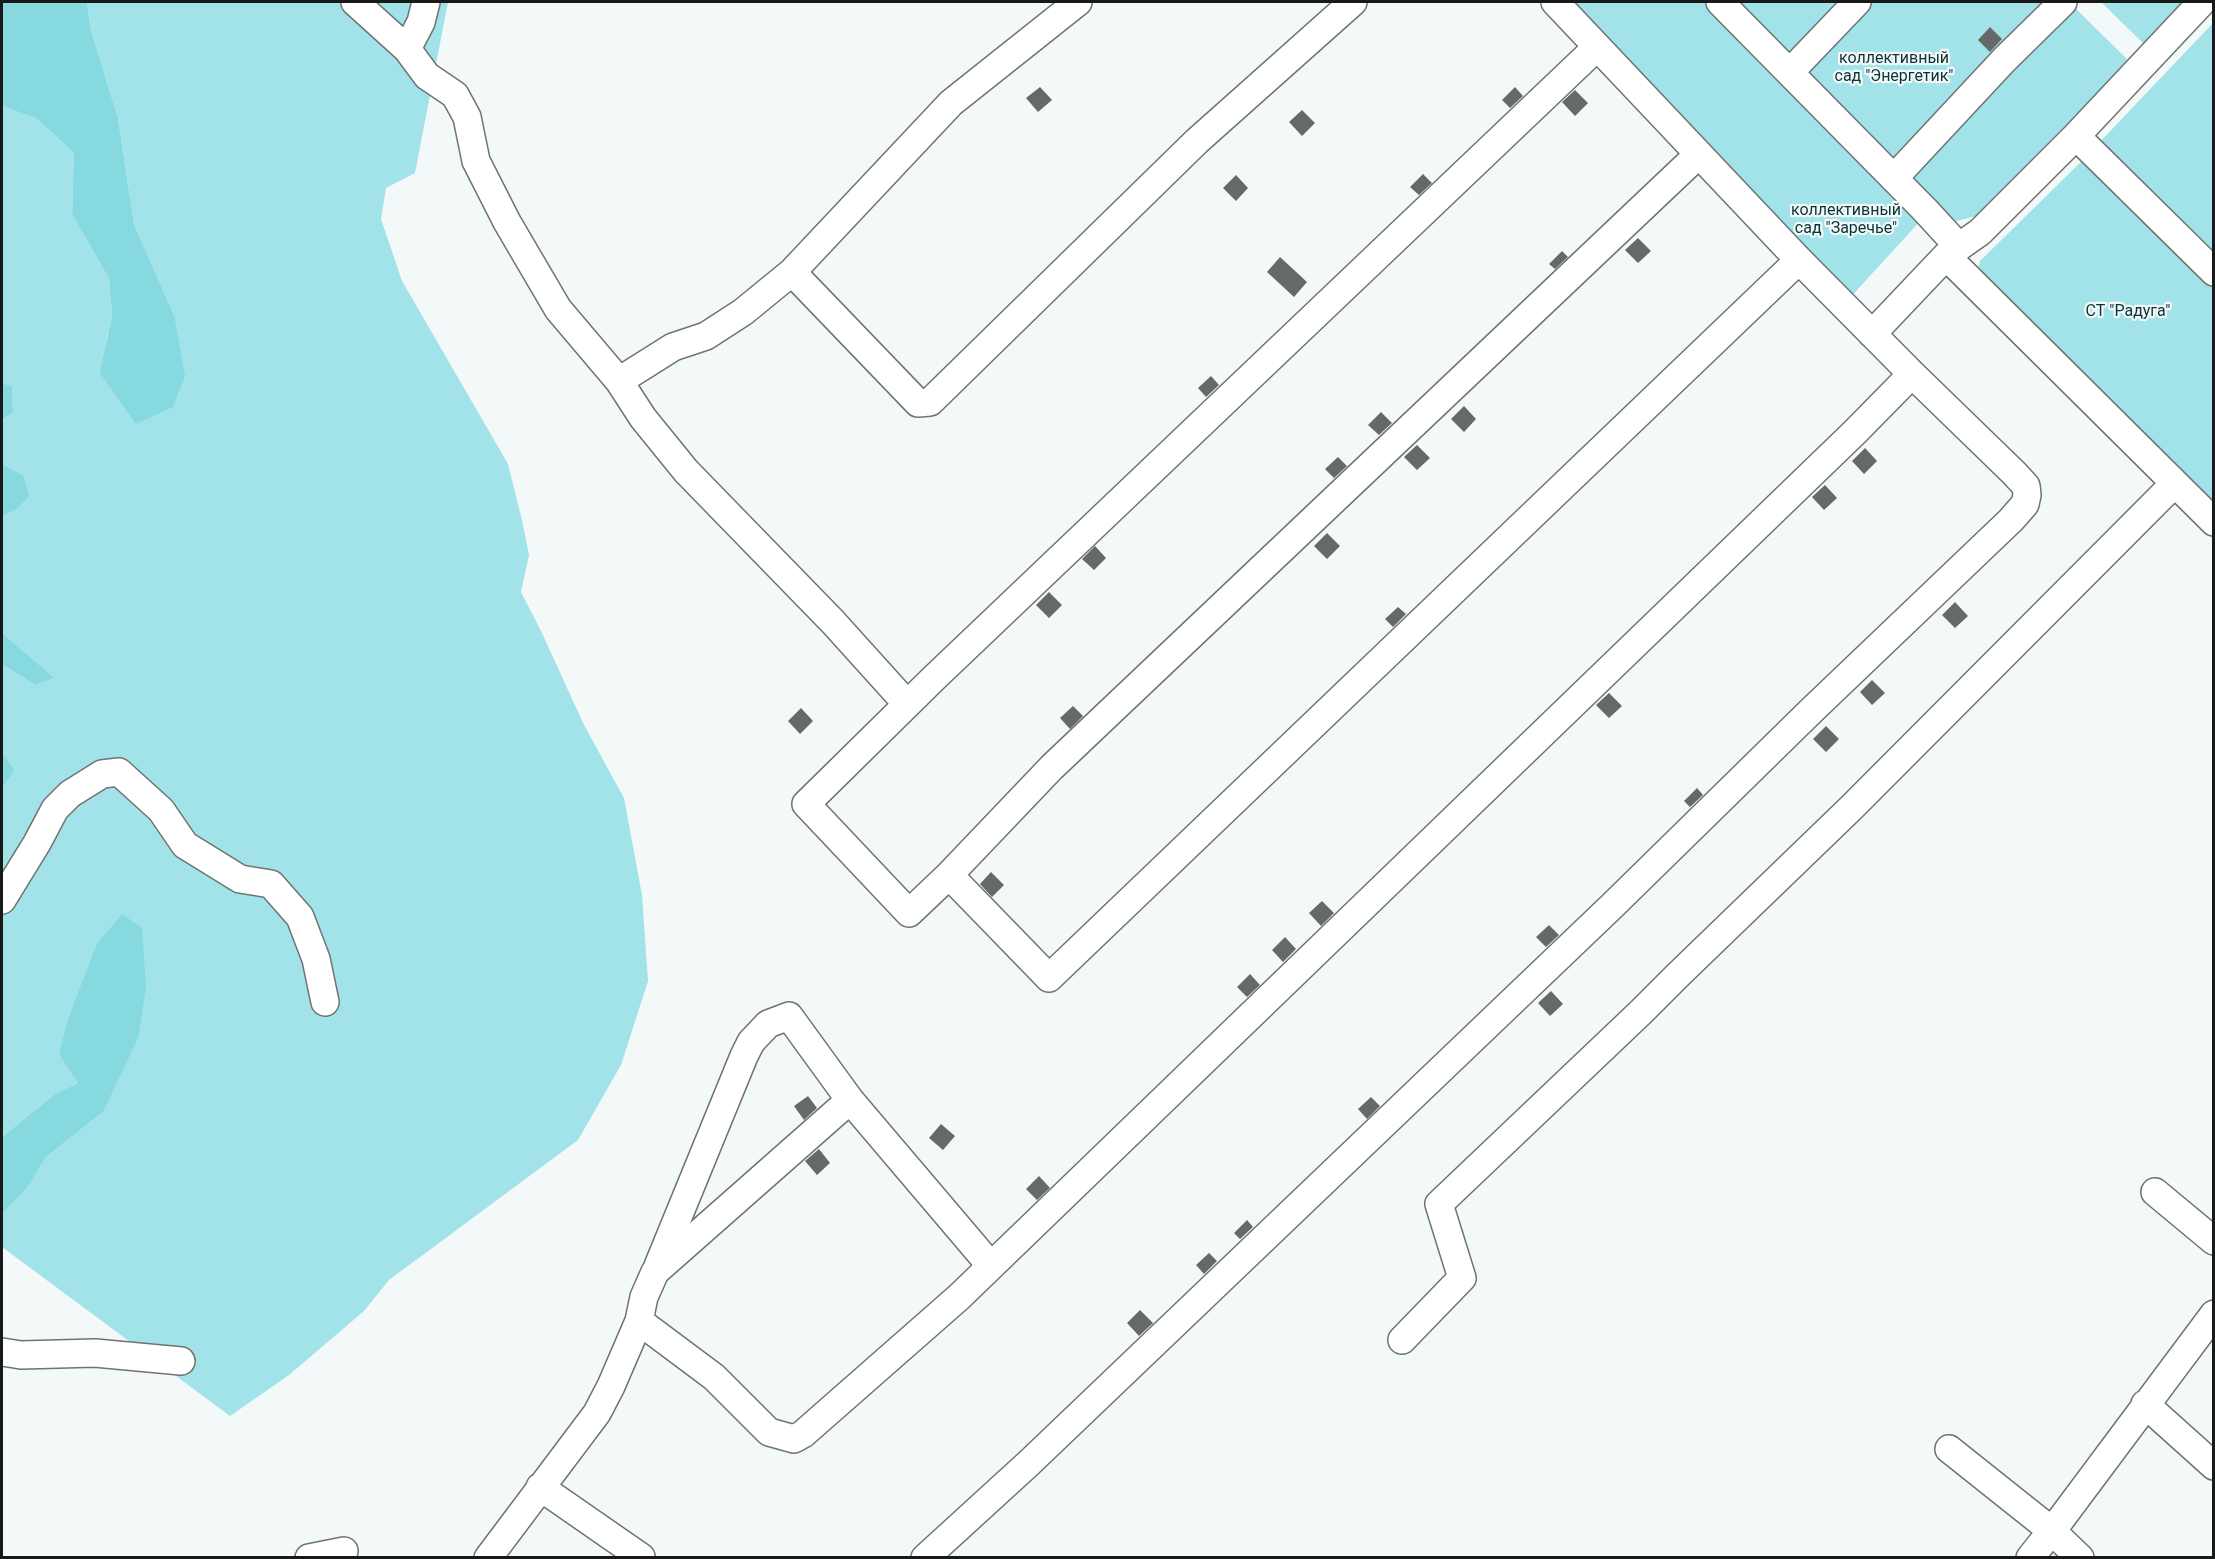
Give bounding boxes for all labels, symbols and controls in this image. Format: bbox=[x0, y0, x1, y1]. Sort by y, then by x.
park label: коллективный сад "Энергетик" bbox=[1835, 49, 1953, 87]
park label: коллективный сад "Заречье" bbox=[1791, 201, 1901, 239]
park label: СТ "Радуга" bbox=[2086, 302, 2170, 322]

